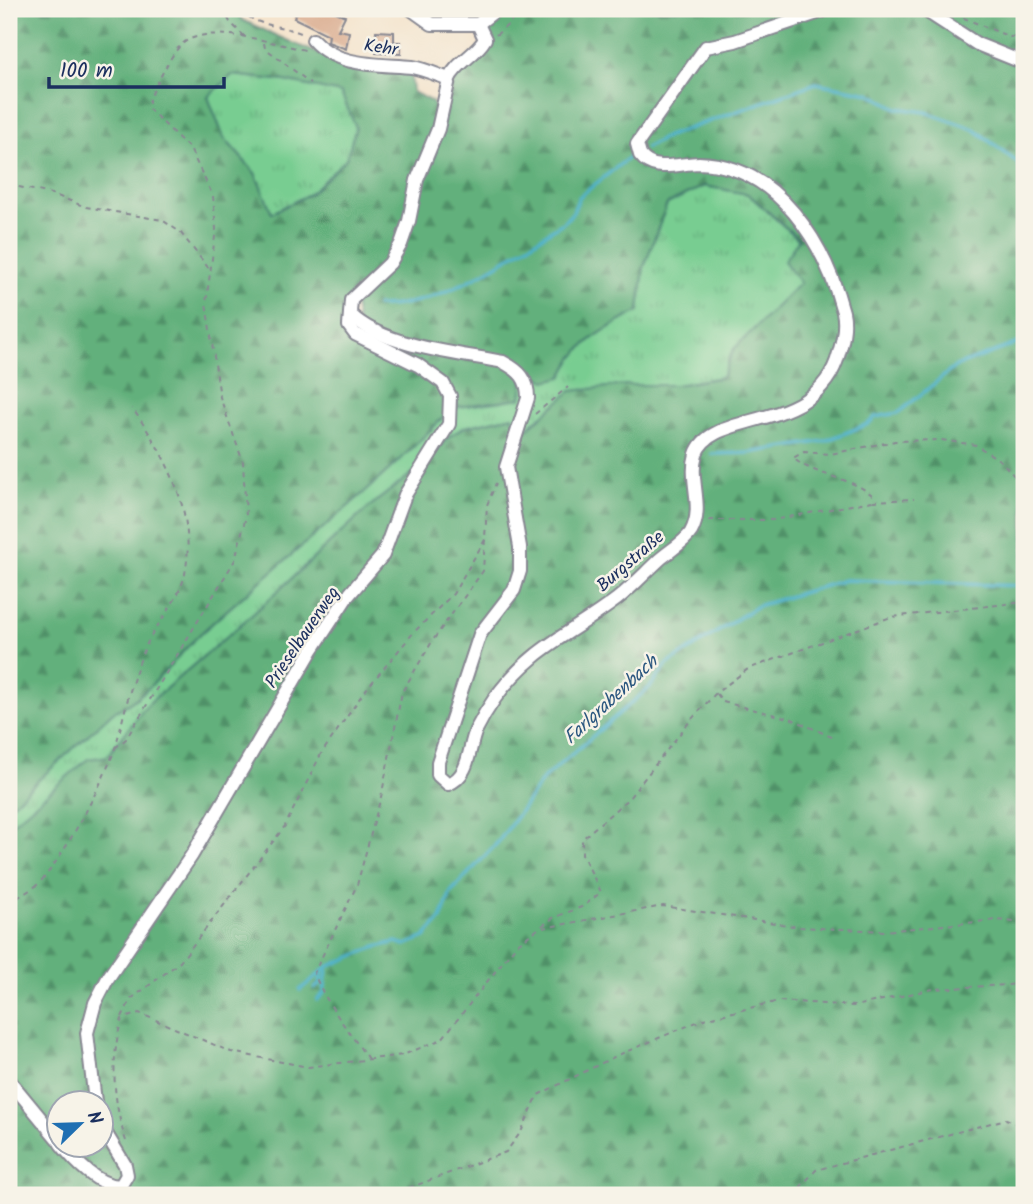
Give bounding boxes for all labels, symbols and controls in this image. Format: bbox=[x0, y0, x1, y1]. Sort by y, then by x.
street label: Kehr bbox=[362, 32, 401, 65]
scale bar bbox=[49, 46, 224, 90]
text: 100 m bbox=[60, 55, 113, 88]
street label: Burgstraße bbox=[590, 524, 672, 600]
street label: Prieselbauerweg bbox=[258, 581, 348, 695]
water label: Farlgrabenbach bbox=[557, 647, 667, 752]
north arrow bbox=[46, 1088, 116, 1158]
text: N bbox=[78, 1107, 110, 1130]

